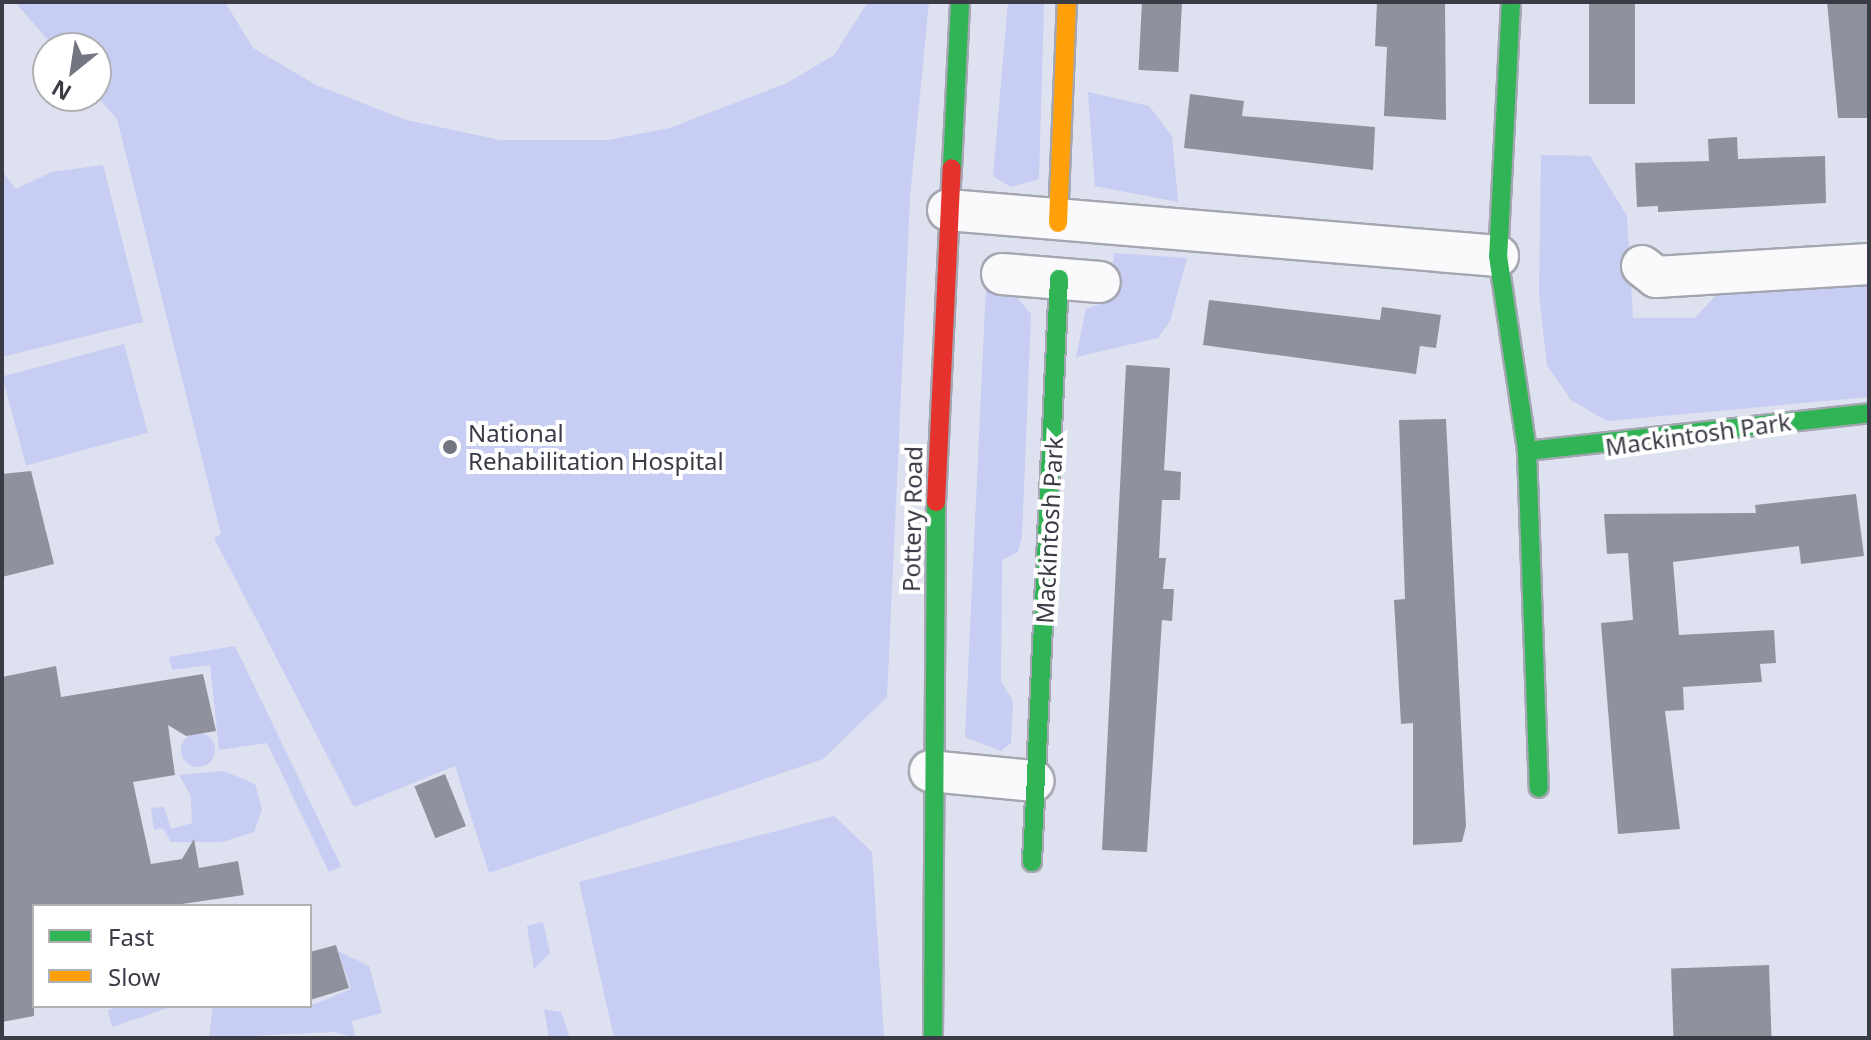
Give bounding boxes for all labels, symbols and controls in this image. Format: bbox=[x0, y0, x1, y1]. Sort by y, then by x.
north arrow bbox=[32, 32, 112, 112]
text: N bbox=[46, 74, 76, 109]
street label: Mackintosh Park bbox=[1603, 407, 1793, 461]
place label: National Rehabilitation Hospital bbox=[468, 419, 724, 475]
marker: National Rehabilitation Hospital bbox=[439, 436, 461, 458]
street label: Mackintosh Park bbox=[1030, 436, 1068, 624]
street label: Pottery Road bbox=[896, 446, 928, 592]
legend bbox=[32, 904, 312, 1008]
text: Fast bbox=[108, 920, 154, 953]
text: Slow bbox=[108, 960, 160, 993]

